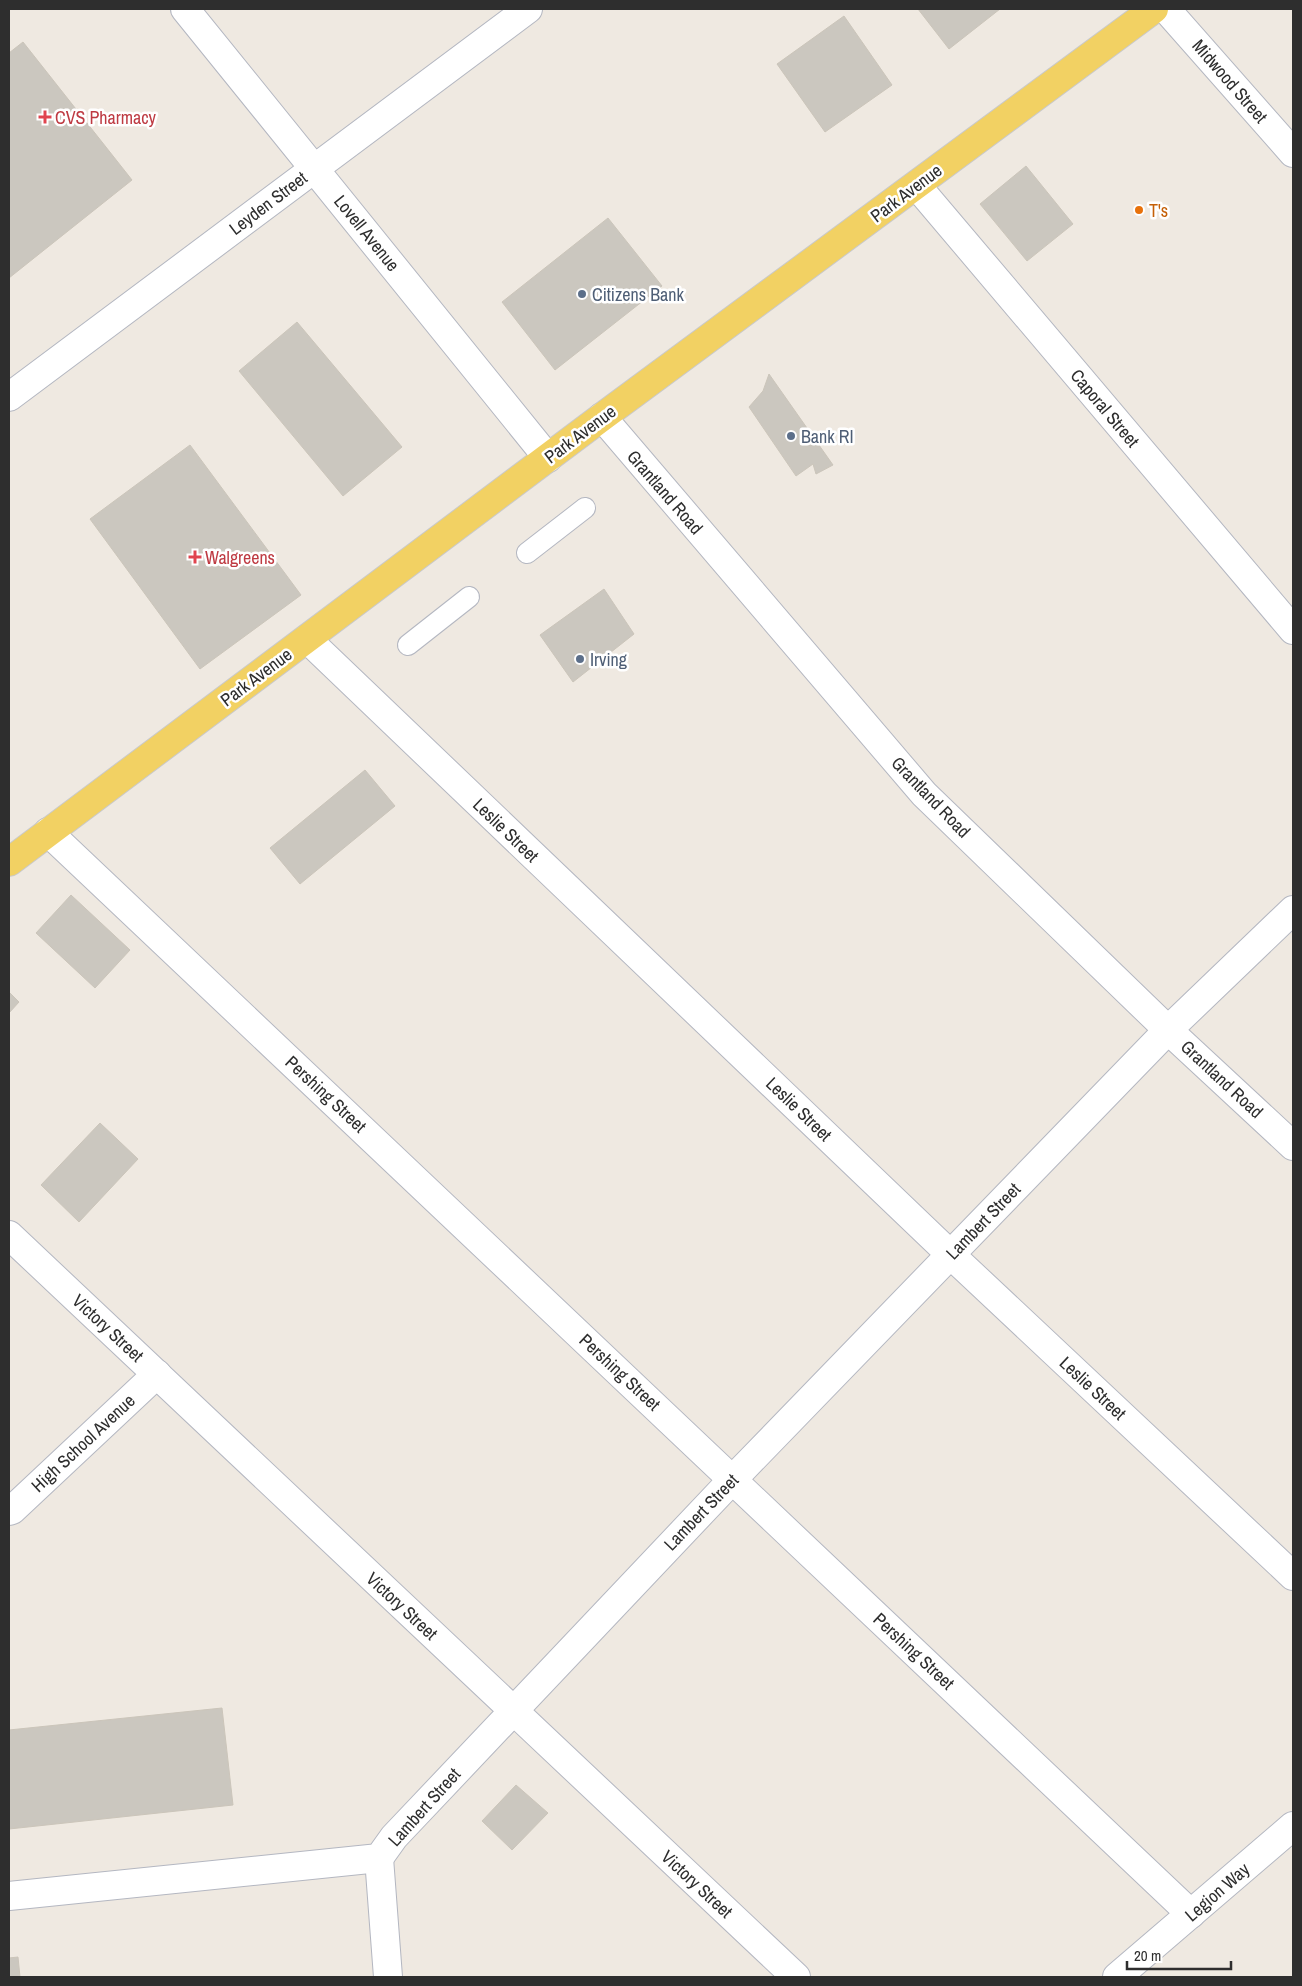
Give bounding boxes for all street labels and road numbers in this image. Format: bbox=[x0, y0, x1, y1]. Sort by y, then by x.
street label: Midwood Street bbox=[1187, 34, 1273, 128]
street label: Park Avenue bbox=[865, 158, 947, 228]
street label: Leyden Street bbox=[224, 165, 312, 241]
street label: Lovell Avenue bbox=[328, 190, 406, 276]
street label: Caporal Street bbox=[1065, 364, 1145, 452]
street label: Park Avenue bbox=[539, 399, 621, 469]
street label: Grantland Road bbox=[621, 444, 709, 540]
street label: Park Avenue bbox=[215, 642, 297, 712]
street label: Grantland Road bbox=[886, 751, 976, 843]
street label: Leslie Street bbox=[468, 792, 544, 868]
street label: Grantland Road bbox=[1175, 1034, 1269, 1124]
street label: Pershing Street bbox=[280, 1050, 372, 1138]
street label: Leslie Street bbox=[761, 1071, 837, 1147]
street label: Lambert Street bbox=[940, 1177, 1026, 1265]
street label: Victory Street bbox=[67, 1288, 149, 1368]
street label: Pershing Street bbox=[574, 1328, 666, 1416]
street label: Leslie Street bbox=[1054, 1351, 1132, 1425]
street label: High School Avenue bbox=[26, 1388, 140, 1498]
street label: Lambert Street bbox=[658, 1468, 744, 1556]
street label: Victory Street bbox=[361, 1566, 443, 1646]
street label: Pershing Street bbox=[868, 1607, 960, 1695]
street label: Lambert Street bbox=[382, 1762, 466, 1852]
street label: Victory Street bbox=[656, 1844, 738, 1924]
street label: Legion Way bbox=[1179, 1857, 1255, 1927]

